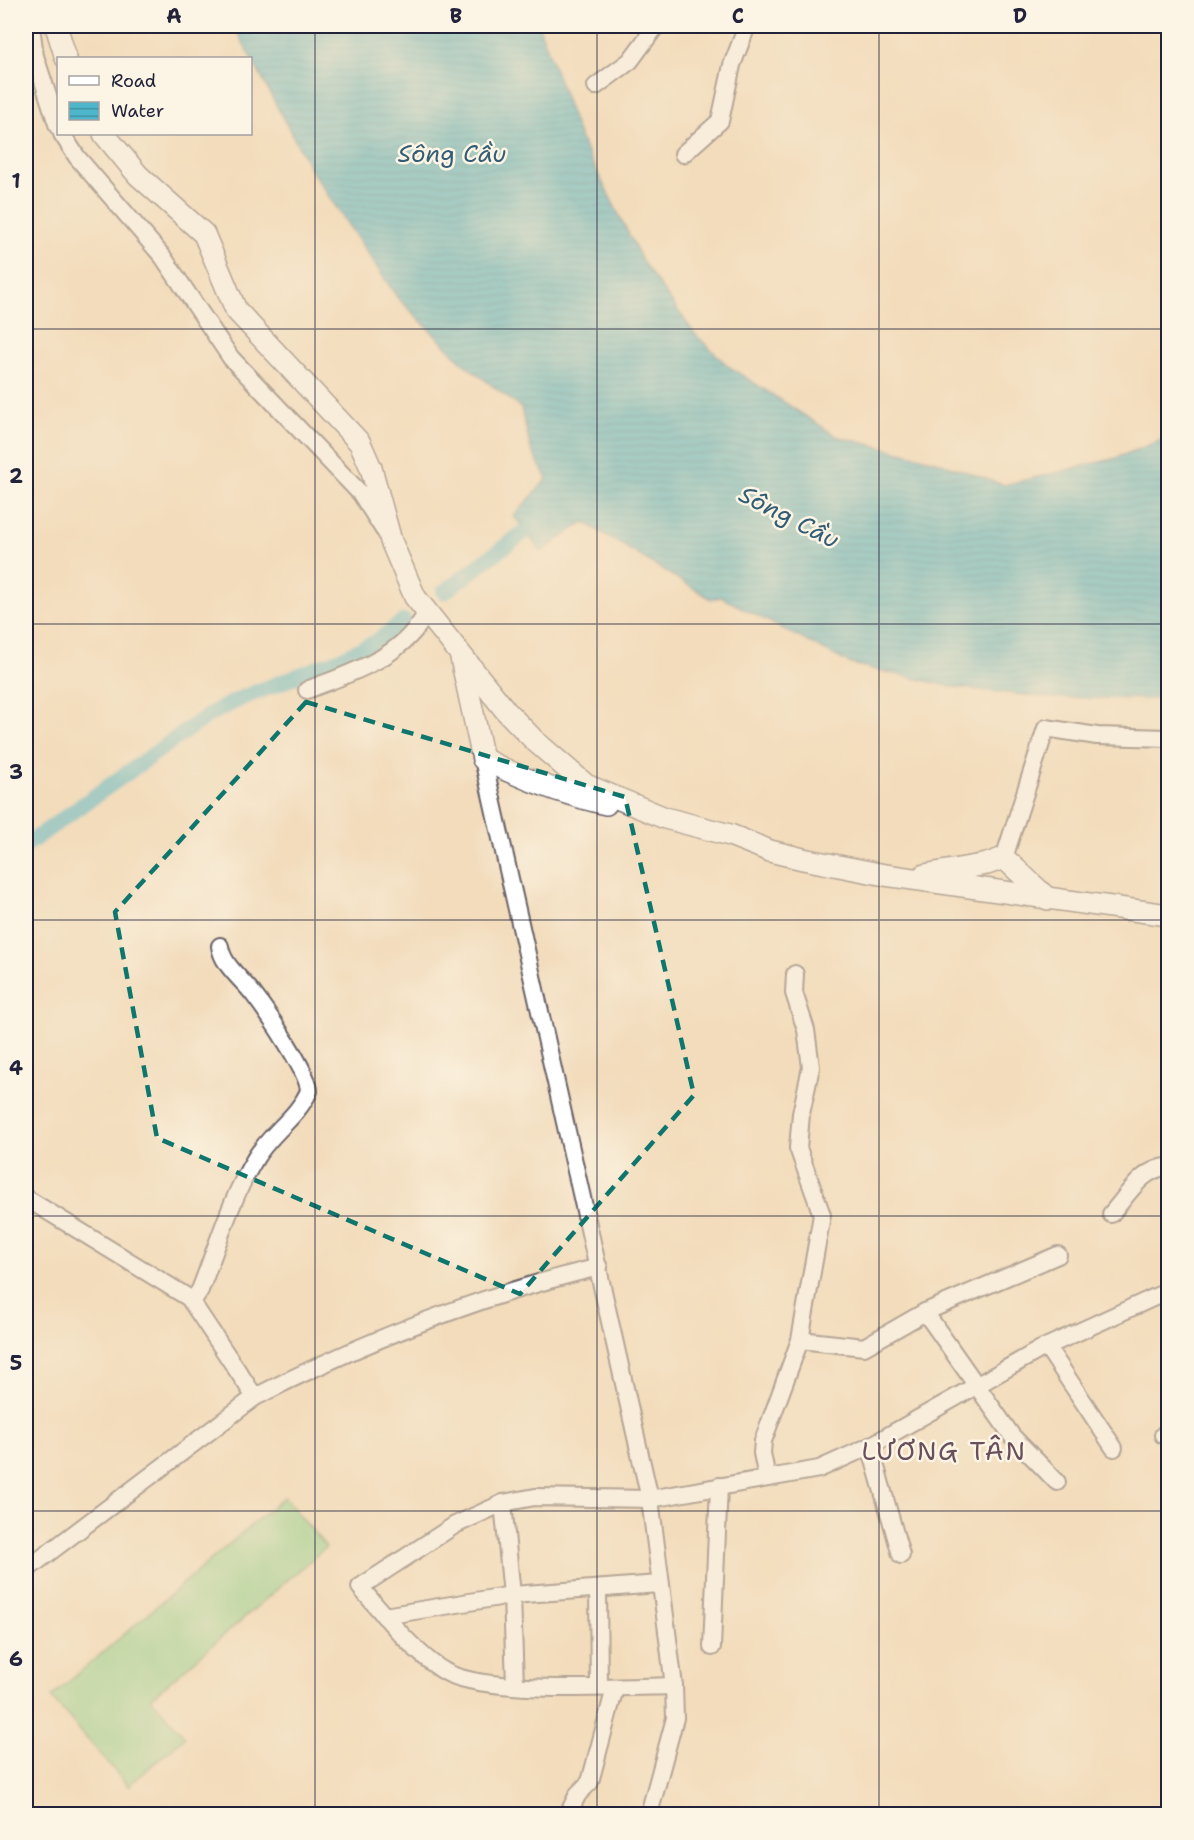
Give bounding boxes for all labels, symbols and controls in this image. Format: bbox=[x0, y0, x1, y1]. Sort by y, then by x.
text: A bbox=[166, 3, 182, 29]
text: B bbox=[450, 3, 462, 29]
text: C bbox=[732, 3, 744, 29]
text: D bbox=[1013, 3, 1027, 29]
legend bbox=[57, 57, 252, 135]
text: Road bbox=[111, 69, 156, 93]
text: Water bbox=[111, 99, 164, 123]
water label: Sông Cầu bbox=[398, 138, 506, 170]
text: 1 bbox=[11, 168, 21, 194]
text: 2 bbox=[9, 463, 23, 489]
water label: Sông Cầu bbox=[733, 478, 845, 556]
text: 3 bbox=[9, 759, 23, 785]
text: 4 bbox=[9, 1055, 23, 1081]
text: 5 bbox=[10, 1350, 22, 1376]
district label: LƯƠNG TÂN bbox=[861, 1433, 1027, 1468]
text: 6 bbox=[9, 1646, 23, 1672]

